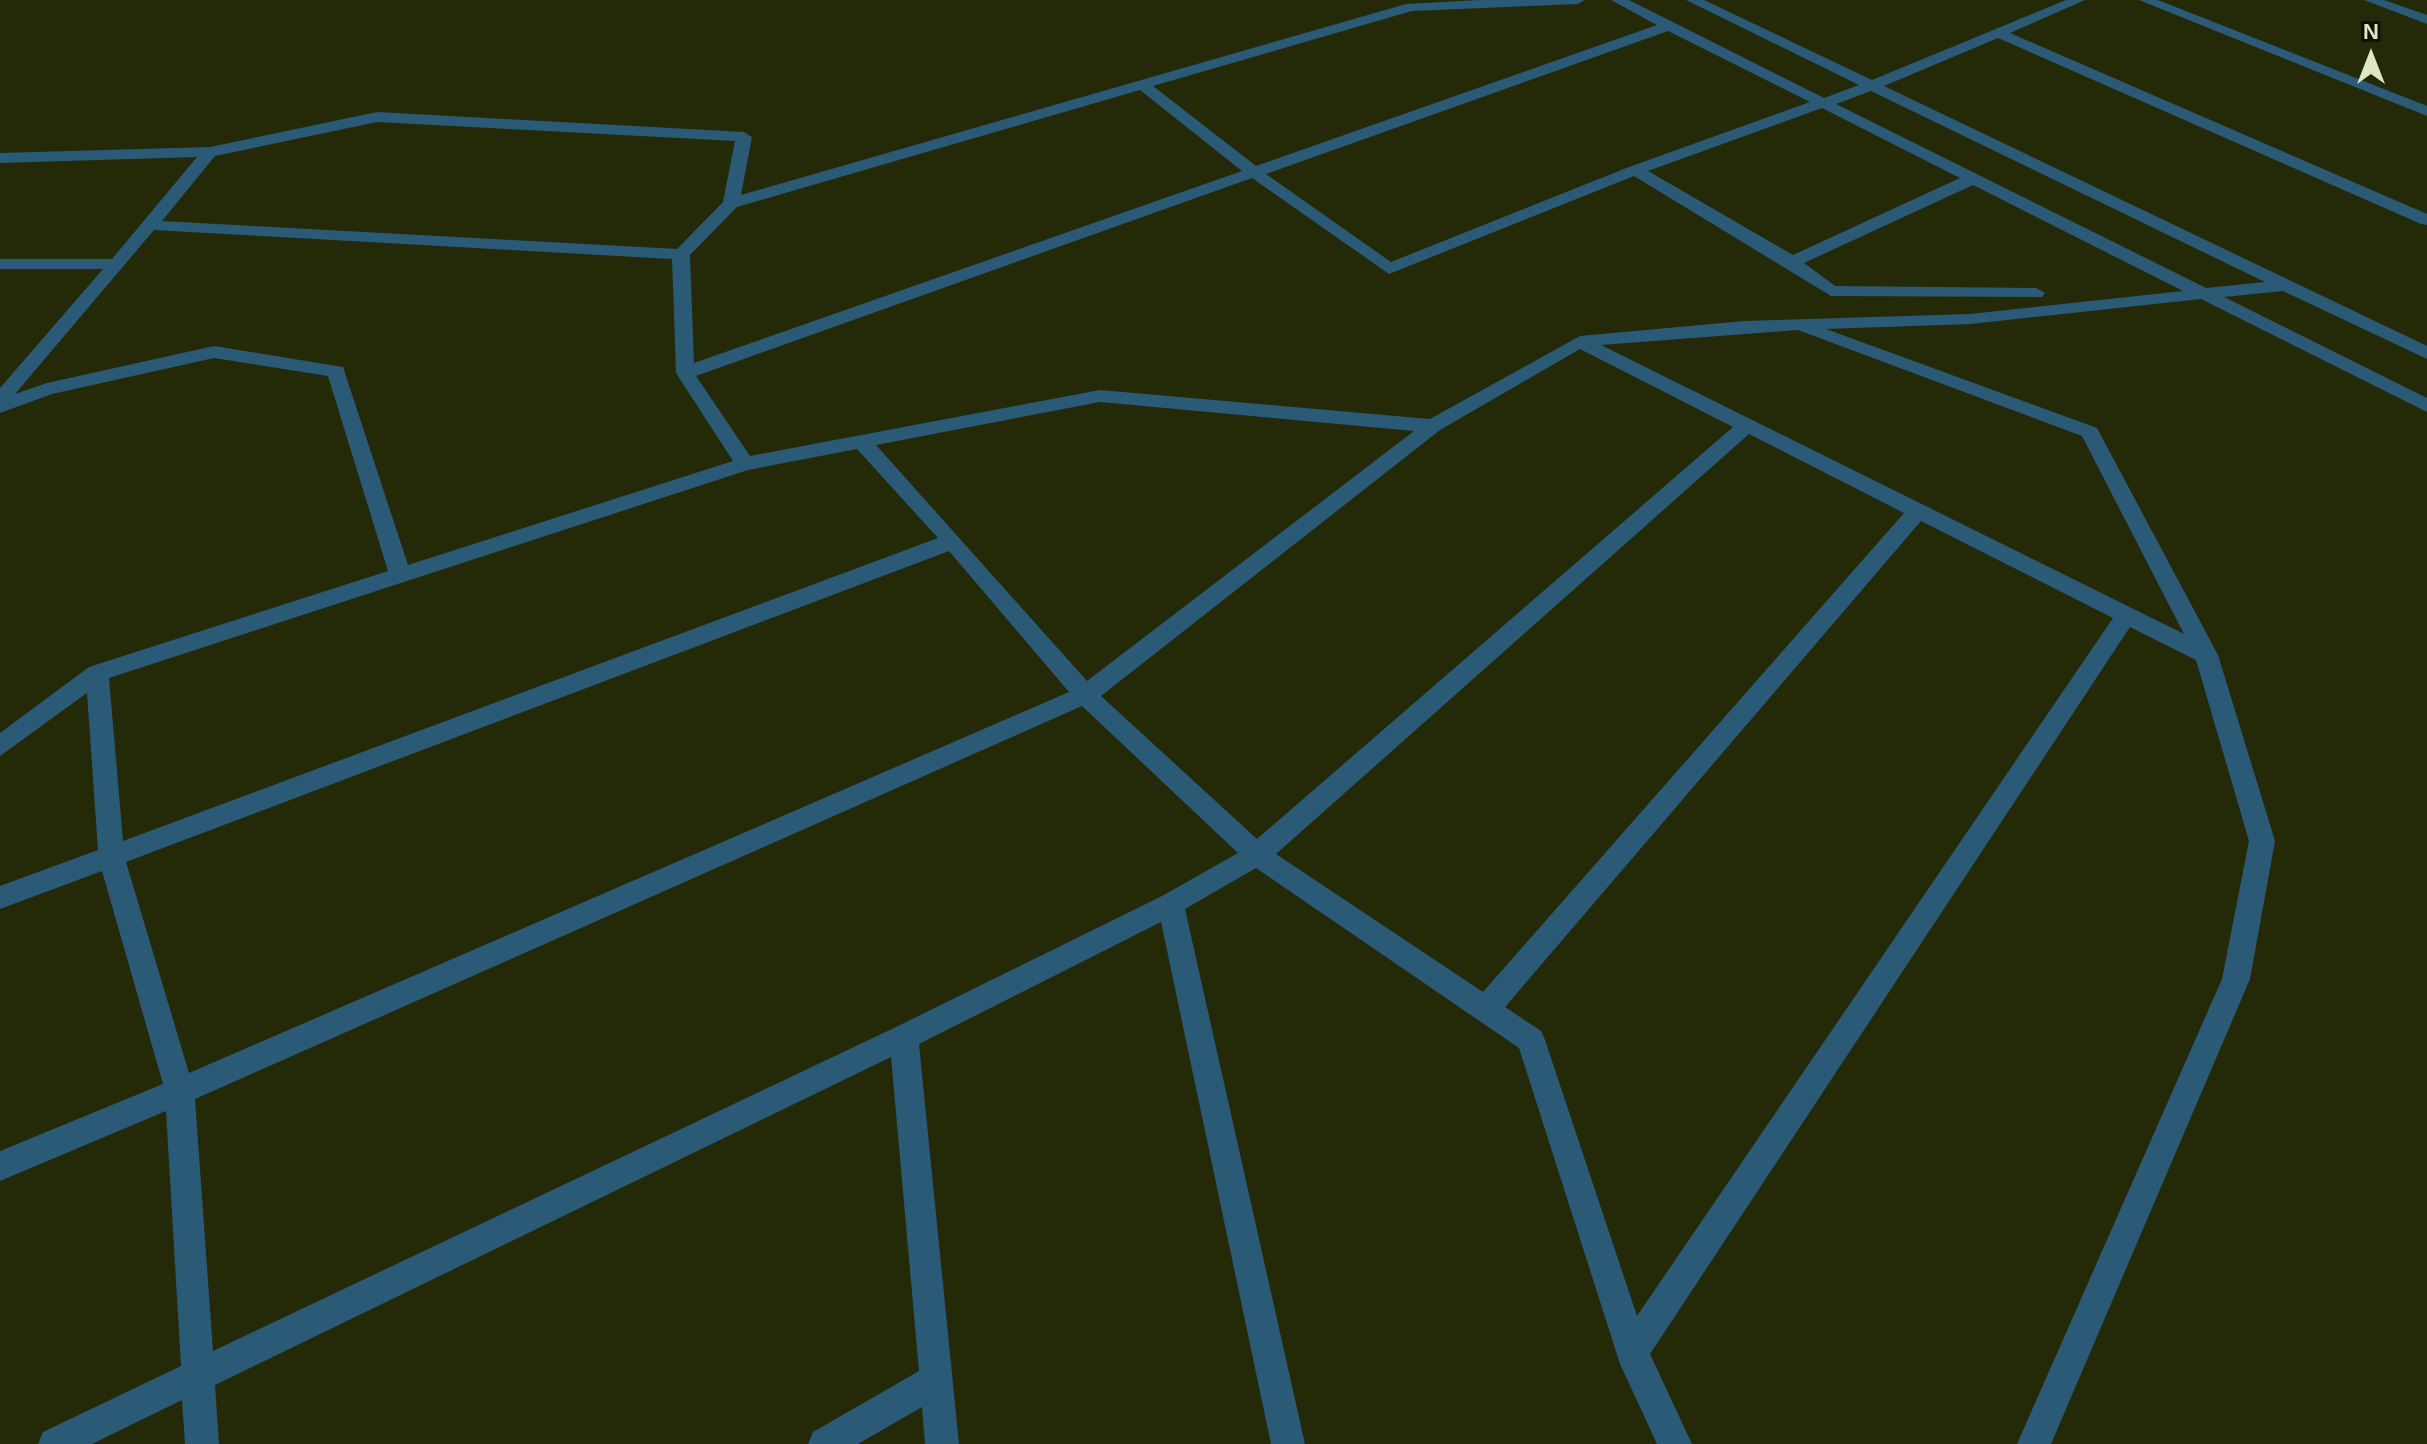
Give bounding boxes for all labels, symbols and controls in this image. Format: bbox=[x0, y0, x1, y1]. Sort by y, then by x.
north arrow bbox=[2331, 16, 2411, 96]
text: N bbox=[2363, 19, 2379, 44]

